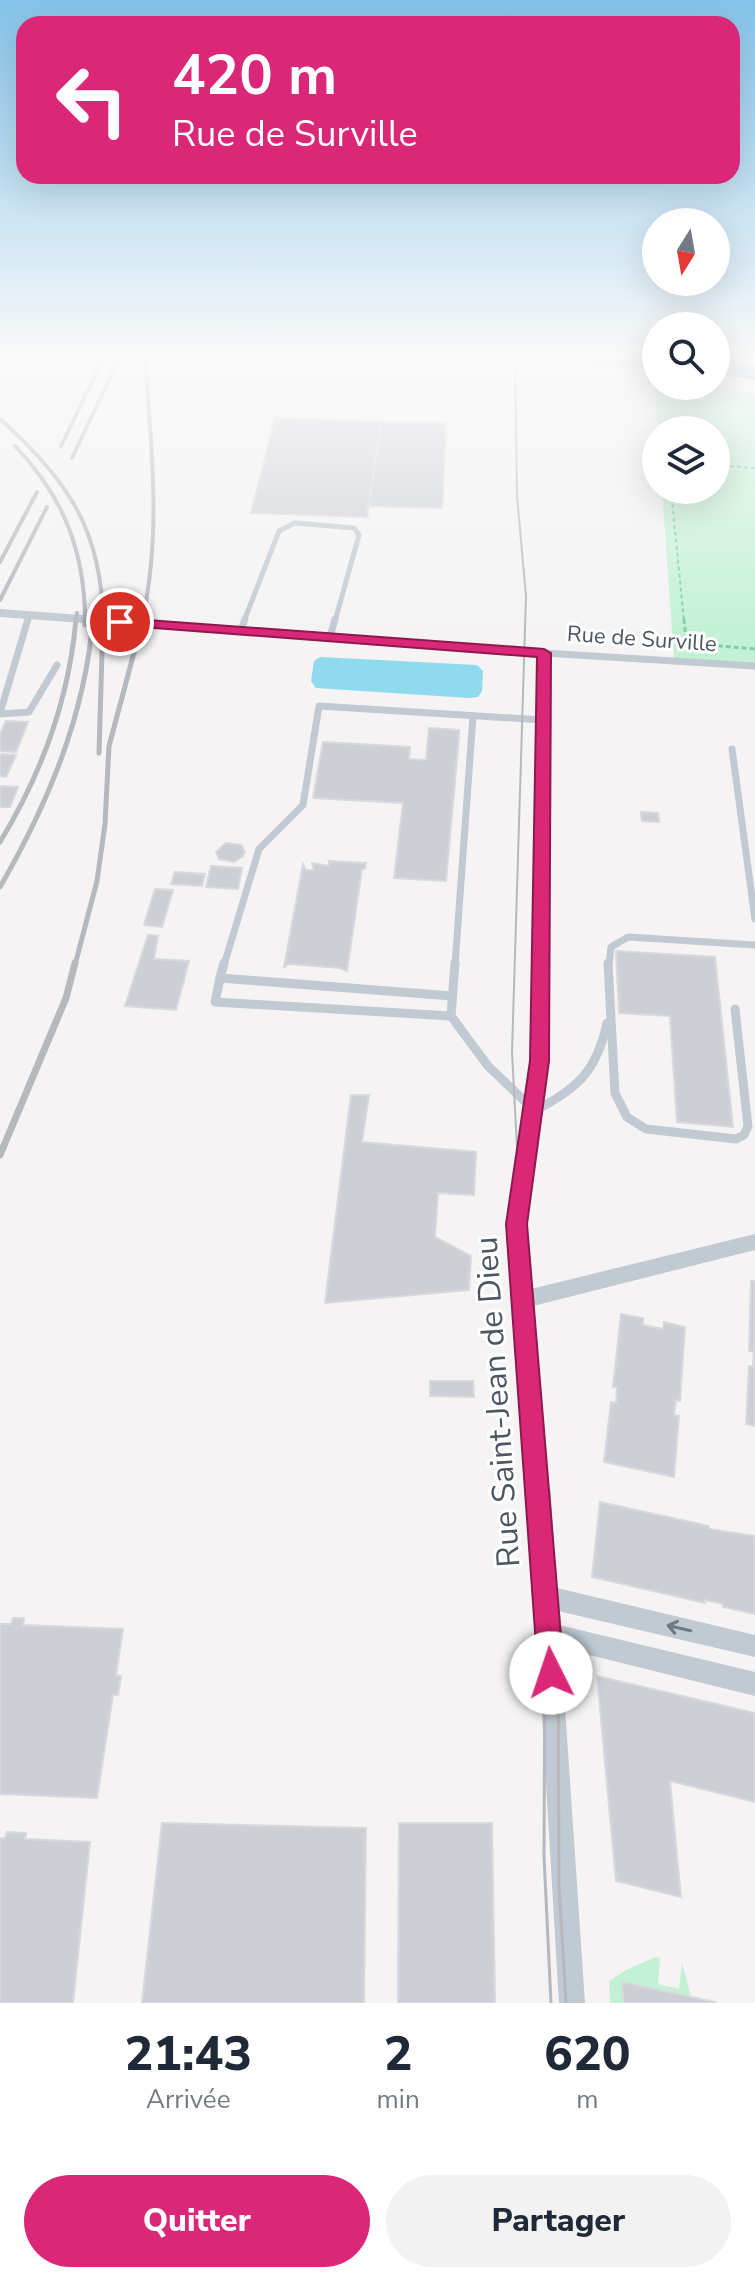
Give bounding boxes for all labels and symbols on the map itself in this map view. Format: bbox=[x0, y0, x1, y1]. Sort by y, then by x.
north arrow bbox=[642, 208, 730, 296]
pin bbox=[86, 588, 154, 656]
street label: Rue de Surville bbox=[566, 619, 718, 659]
street label: Rue Saint-Jean de Dieu bbox=[464, 1235, 530, 1569]
one-way arrow bbox=[667, 1620, 692, 1635]
position arrow bbox=[509, 1631, 593, 1715]

